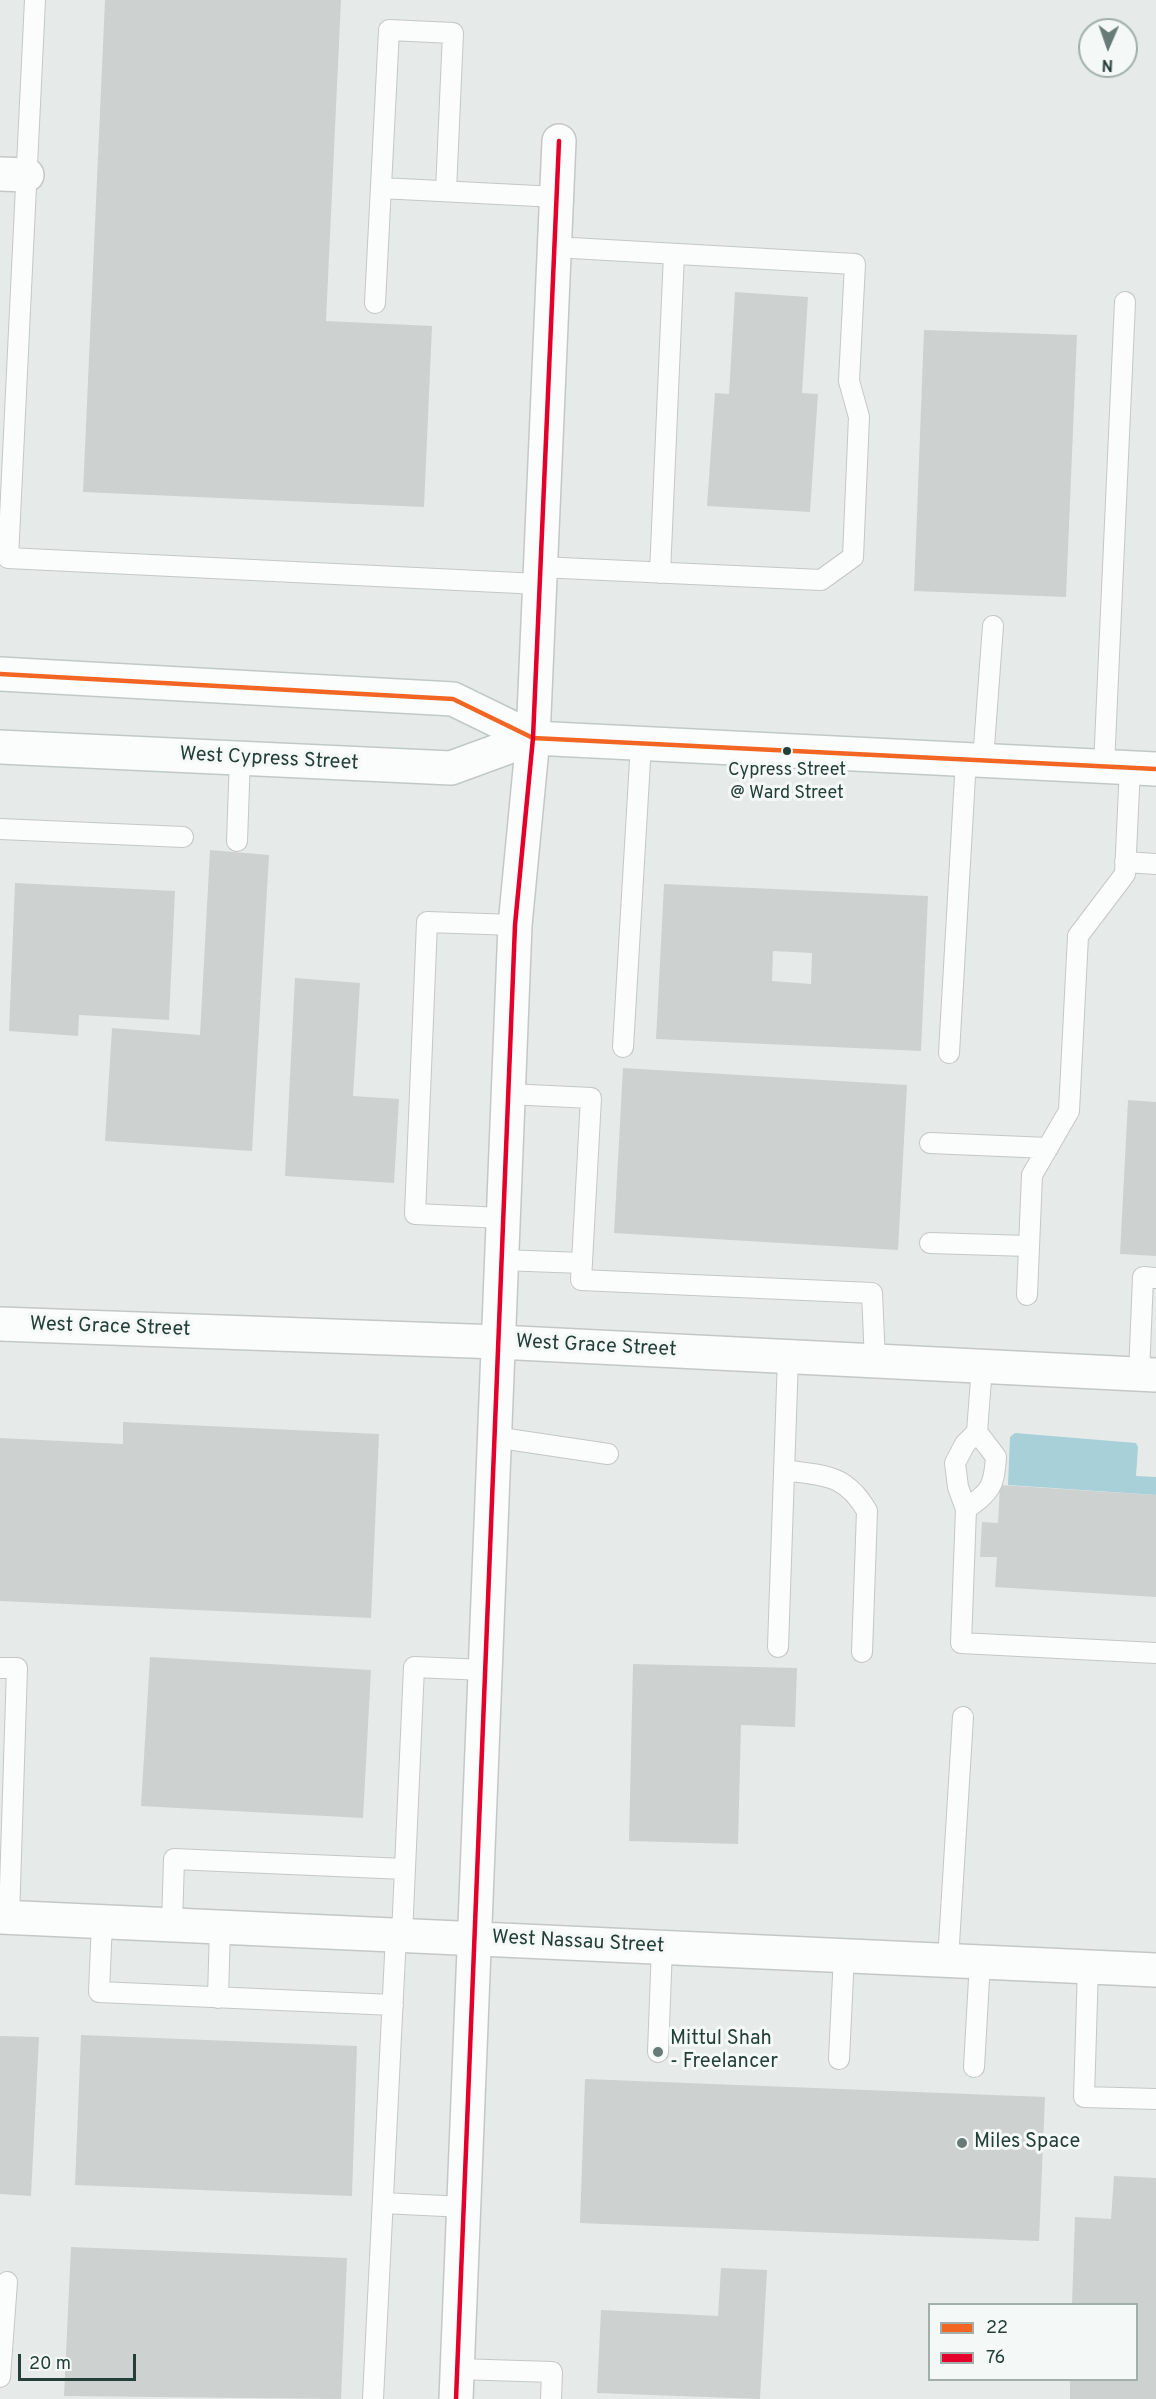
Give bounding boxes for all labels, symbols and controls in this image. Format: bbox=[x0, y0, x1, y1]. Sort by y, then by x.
north arrow bbox=[1078, 18, 1138, 78]
text: N bbox=[1101, 54, 1114, 74]
street label: West Cypress Street bbox=[179, 743, 359, 777]
marker: Cypress Street @ Ward Street bbox=[781, 745, 793, 757]
place label: Cypress Street @ Ward Street bbox=[728, 760, 846, 802]
street label: West Grace Street bbox=[29, 1313, 191, 1343]
street label: West Grace Street bbox=[515, 1331, 677, 1363]
street label: West Nassau Street bbox=[491, 1927, 665, 1959]
place label: Mittul Shah - Freelancer bbox=[670, 2028, 778, 2075]
marker: Mittul Shah - Freelancer bbox=[651, 2045, 665, 2059]
place label: Miles Space bbox=[974, 2131, 1080, 2155]
marker: Miles Space bbox=[955, 2136, 969, 2150]
legend bbox=[928, 2303, 1138, 2381]
text: 22 bbox=[986, 2317, 1008, 2340]
scale bar bbox=[21, 2342, 140, 2380]
text: 76 bbox=[986, 2347, 1005, 2370]
text: 20 m bbox=[29, 2353, 71, 2376]

